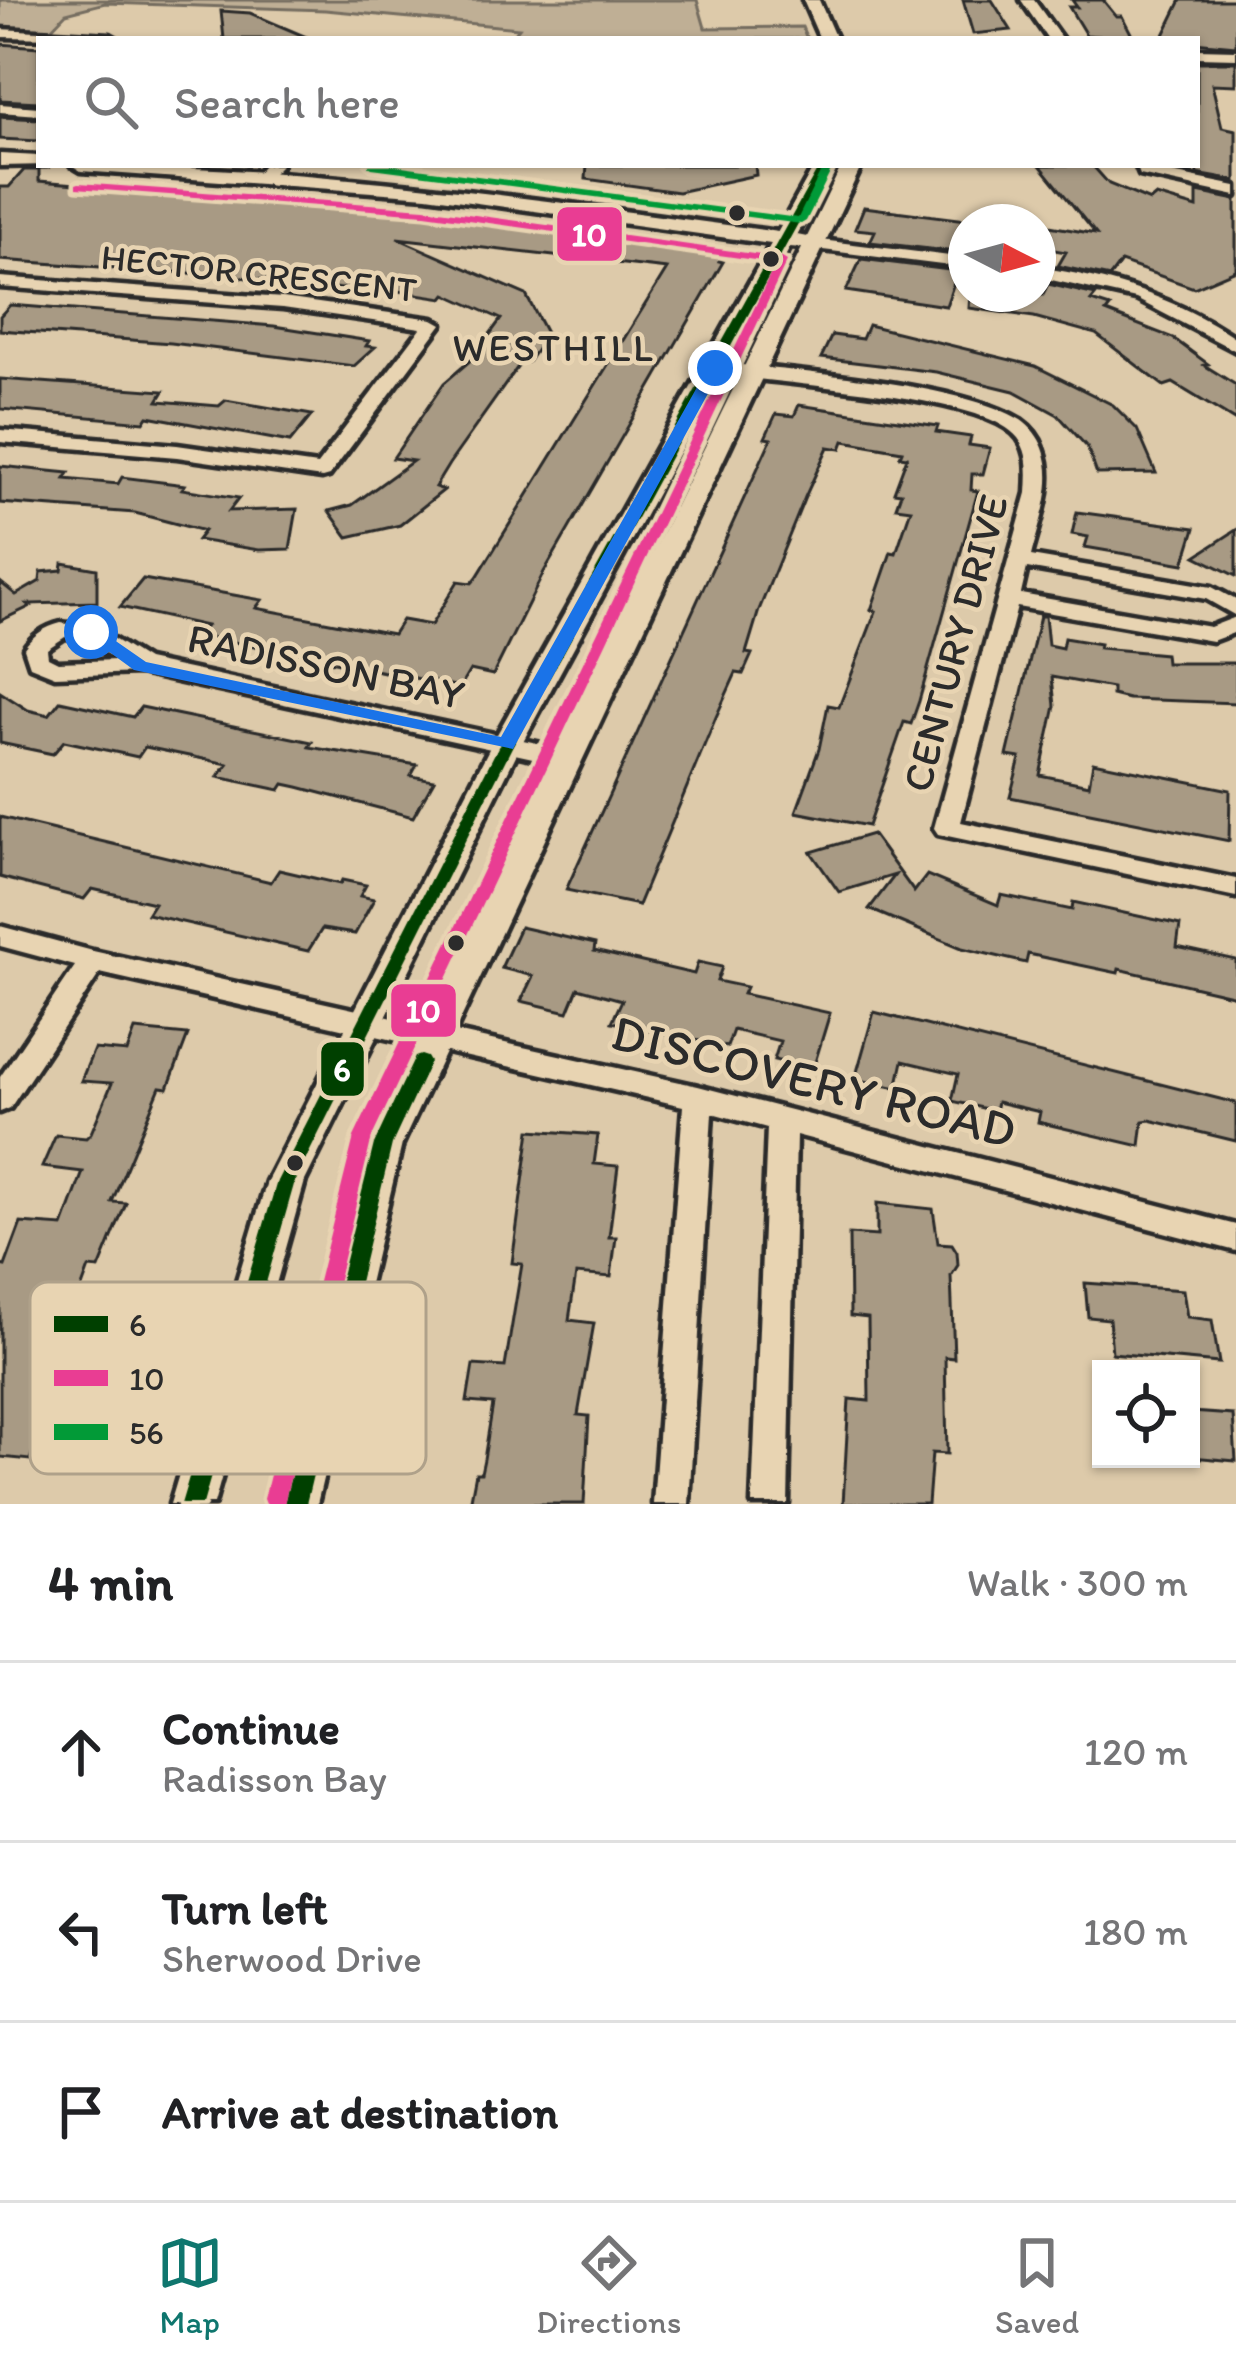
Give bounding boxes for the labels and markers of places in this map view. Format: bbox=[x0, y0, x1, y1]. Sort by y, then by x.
unlabelled marker bbox=[726, 202, 748, 224]
unlabelled marker bbox=[760, 248, 782, 270]
unlabelled marker bbox=[445, 932, 467, 954]
unlabelled marker bbox=[284, 1152, 306, 1174]

